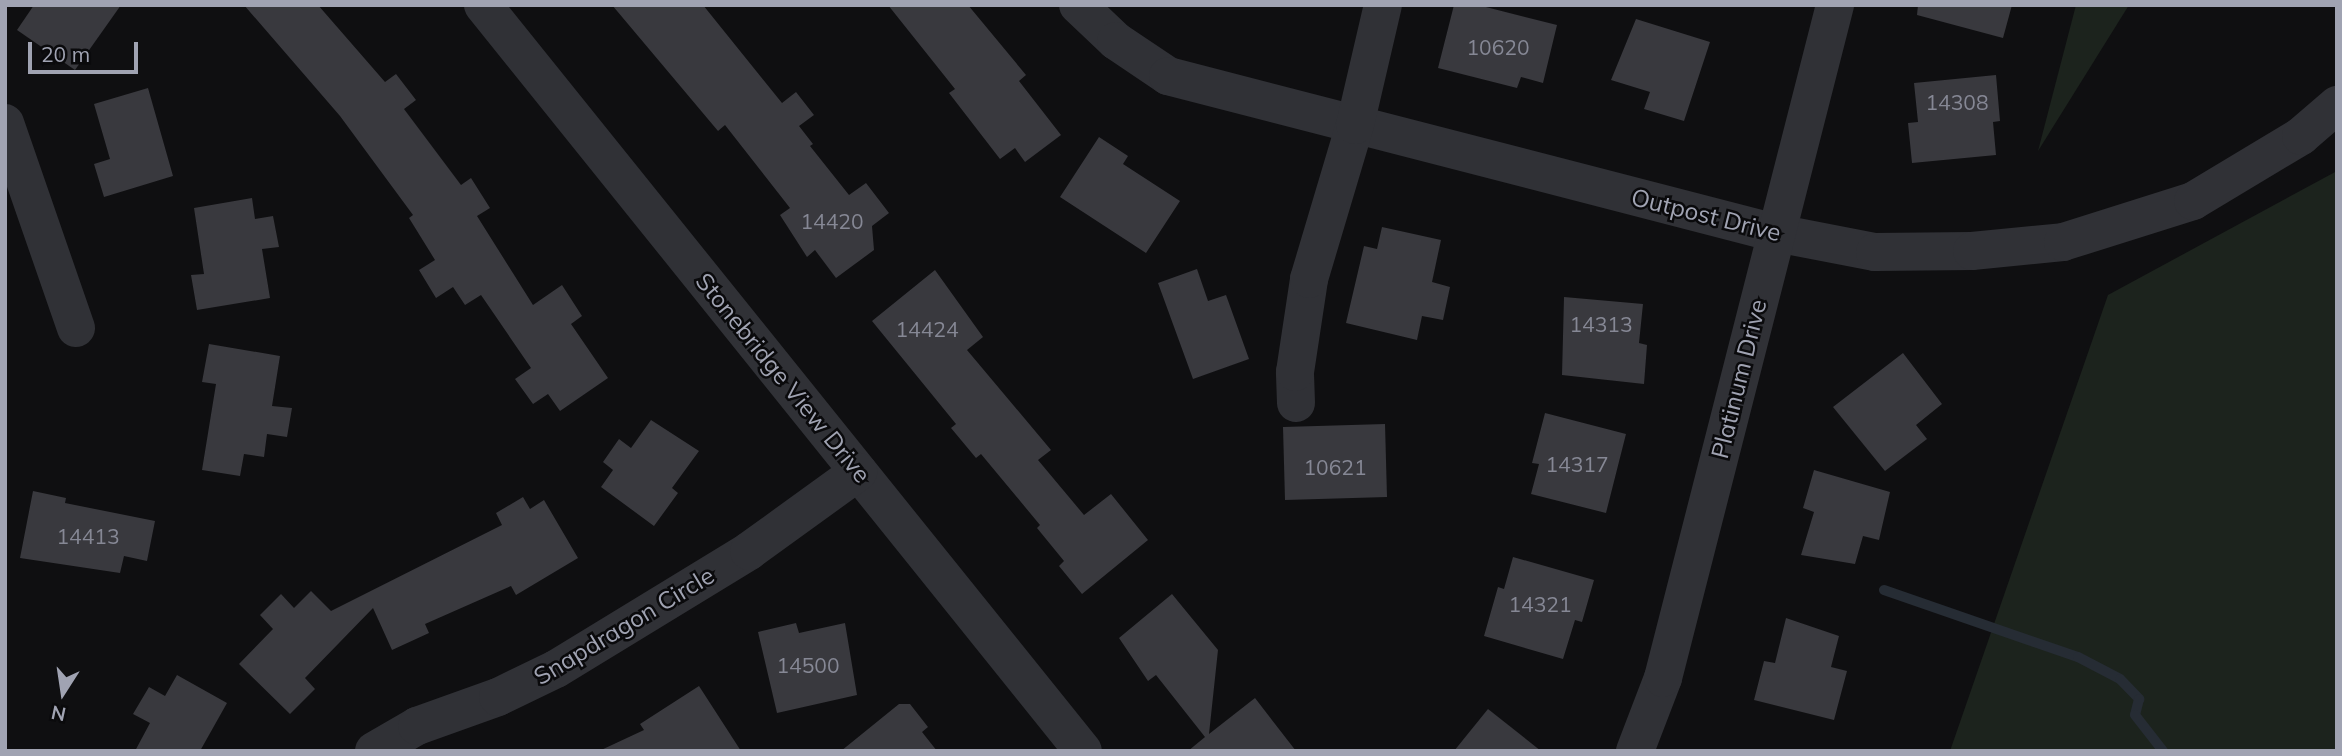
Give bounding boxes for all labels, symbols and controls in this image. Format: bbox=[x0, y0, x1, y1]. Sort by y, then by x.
scale bar bbox=[32, 28, 142, 72]
house number: 10620 bbox=[1467, 34, 1529, 60]
text: 20 m bbox=[41, 41, 90, 67]
house number: 14308 bbox=[1926, 89, 1988, 115]
street label: Outpost Drive bbox=[1628, 182, 1784, 248]
house number: 14420 bbox=[801, 208, 863, 234]
street label: Stonebridge View Drive bbox=[690, 267, 876, 489]
street label: Platinum Drive bbox=[1705, 296, 1773, 462]
house number: 14313 bbox=[1570, 311, 1632, 337]
house number: 14424 bbox=[896, 316, 958, 342]
house number: 14317 bbox=[1546, 451, 1608, 477]
house number: 10621 bbox=[1304, 454, 1366, 480]
house number: 14413 bbox=[57, 523, 119, 549]
street label: Snapdragon Circle bbox=[529, 561, 719, 691]
house number: 14321 bbox=[1509, 591, 1571, 617]
house number: 14500 bbox=[777, 652, 839, 678]
north arrow bbox=[28, 658, 98, 728]
text: N bbox=[49, 700, 68, 727]

